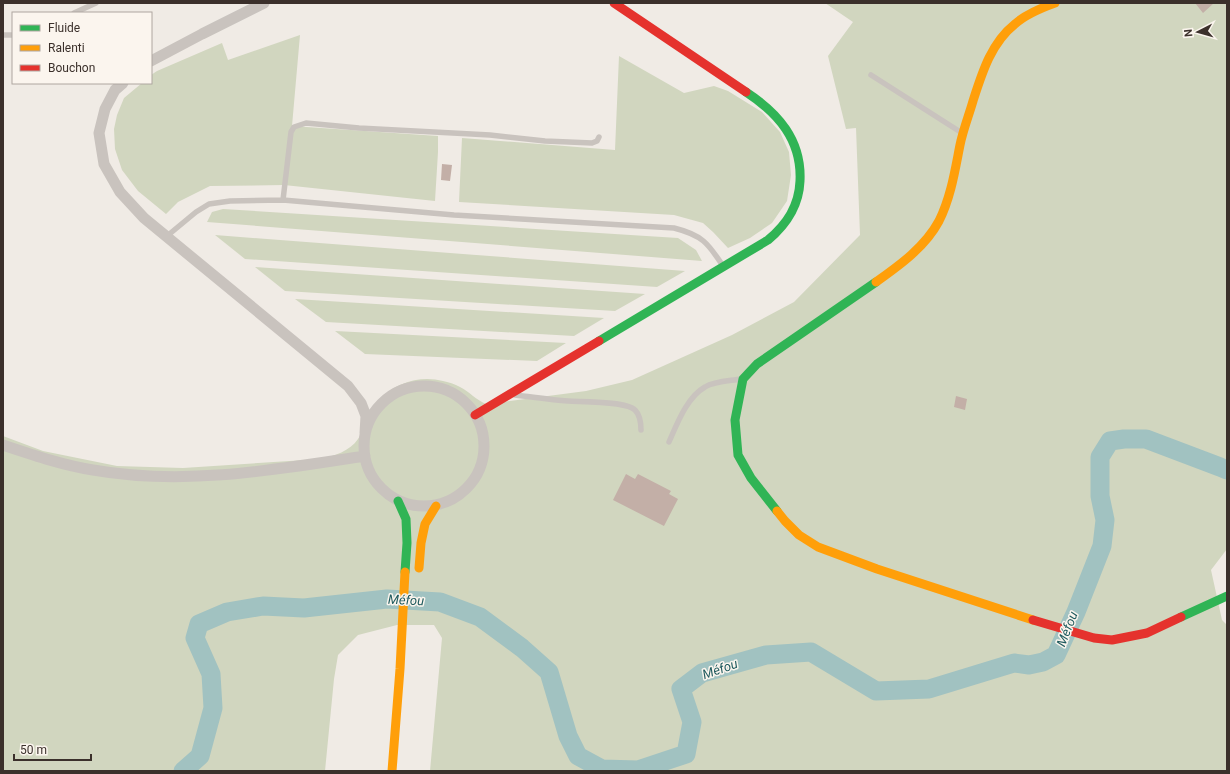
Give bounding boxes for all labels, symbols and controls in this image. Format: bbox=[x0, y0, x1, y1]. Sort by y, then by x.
legend bbox=[12, 12, 152, 84]
north arrow bbox=[1178, 12, 1218, 52]
text: Fluide bbox=[48, 21, 80, 35]
text: N bbox=[1182, 28, 1195, 38]
text: Ralenti bbox=[48, 41, 85, 55]
text: Bouchon bbox=[48, 61, 95, 75]
water label: Méfou bbox=[388, 592, 424, 608]
water label: Méfou bbox=[1053, 609, 1081, 649]
water label: Méfou bbox=[700, 656, 740, 682]
scale bar bbox=[14, 736, 91, 762]
text: 50 m bbox=[20, 743, 47, 757]

